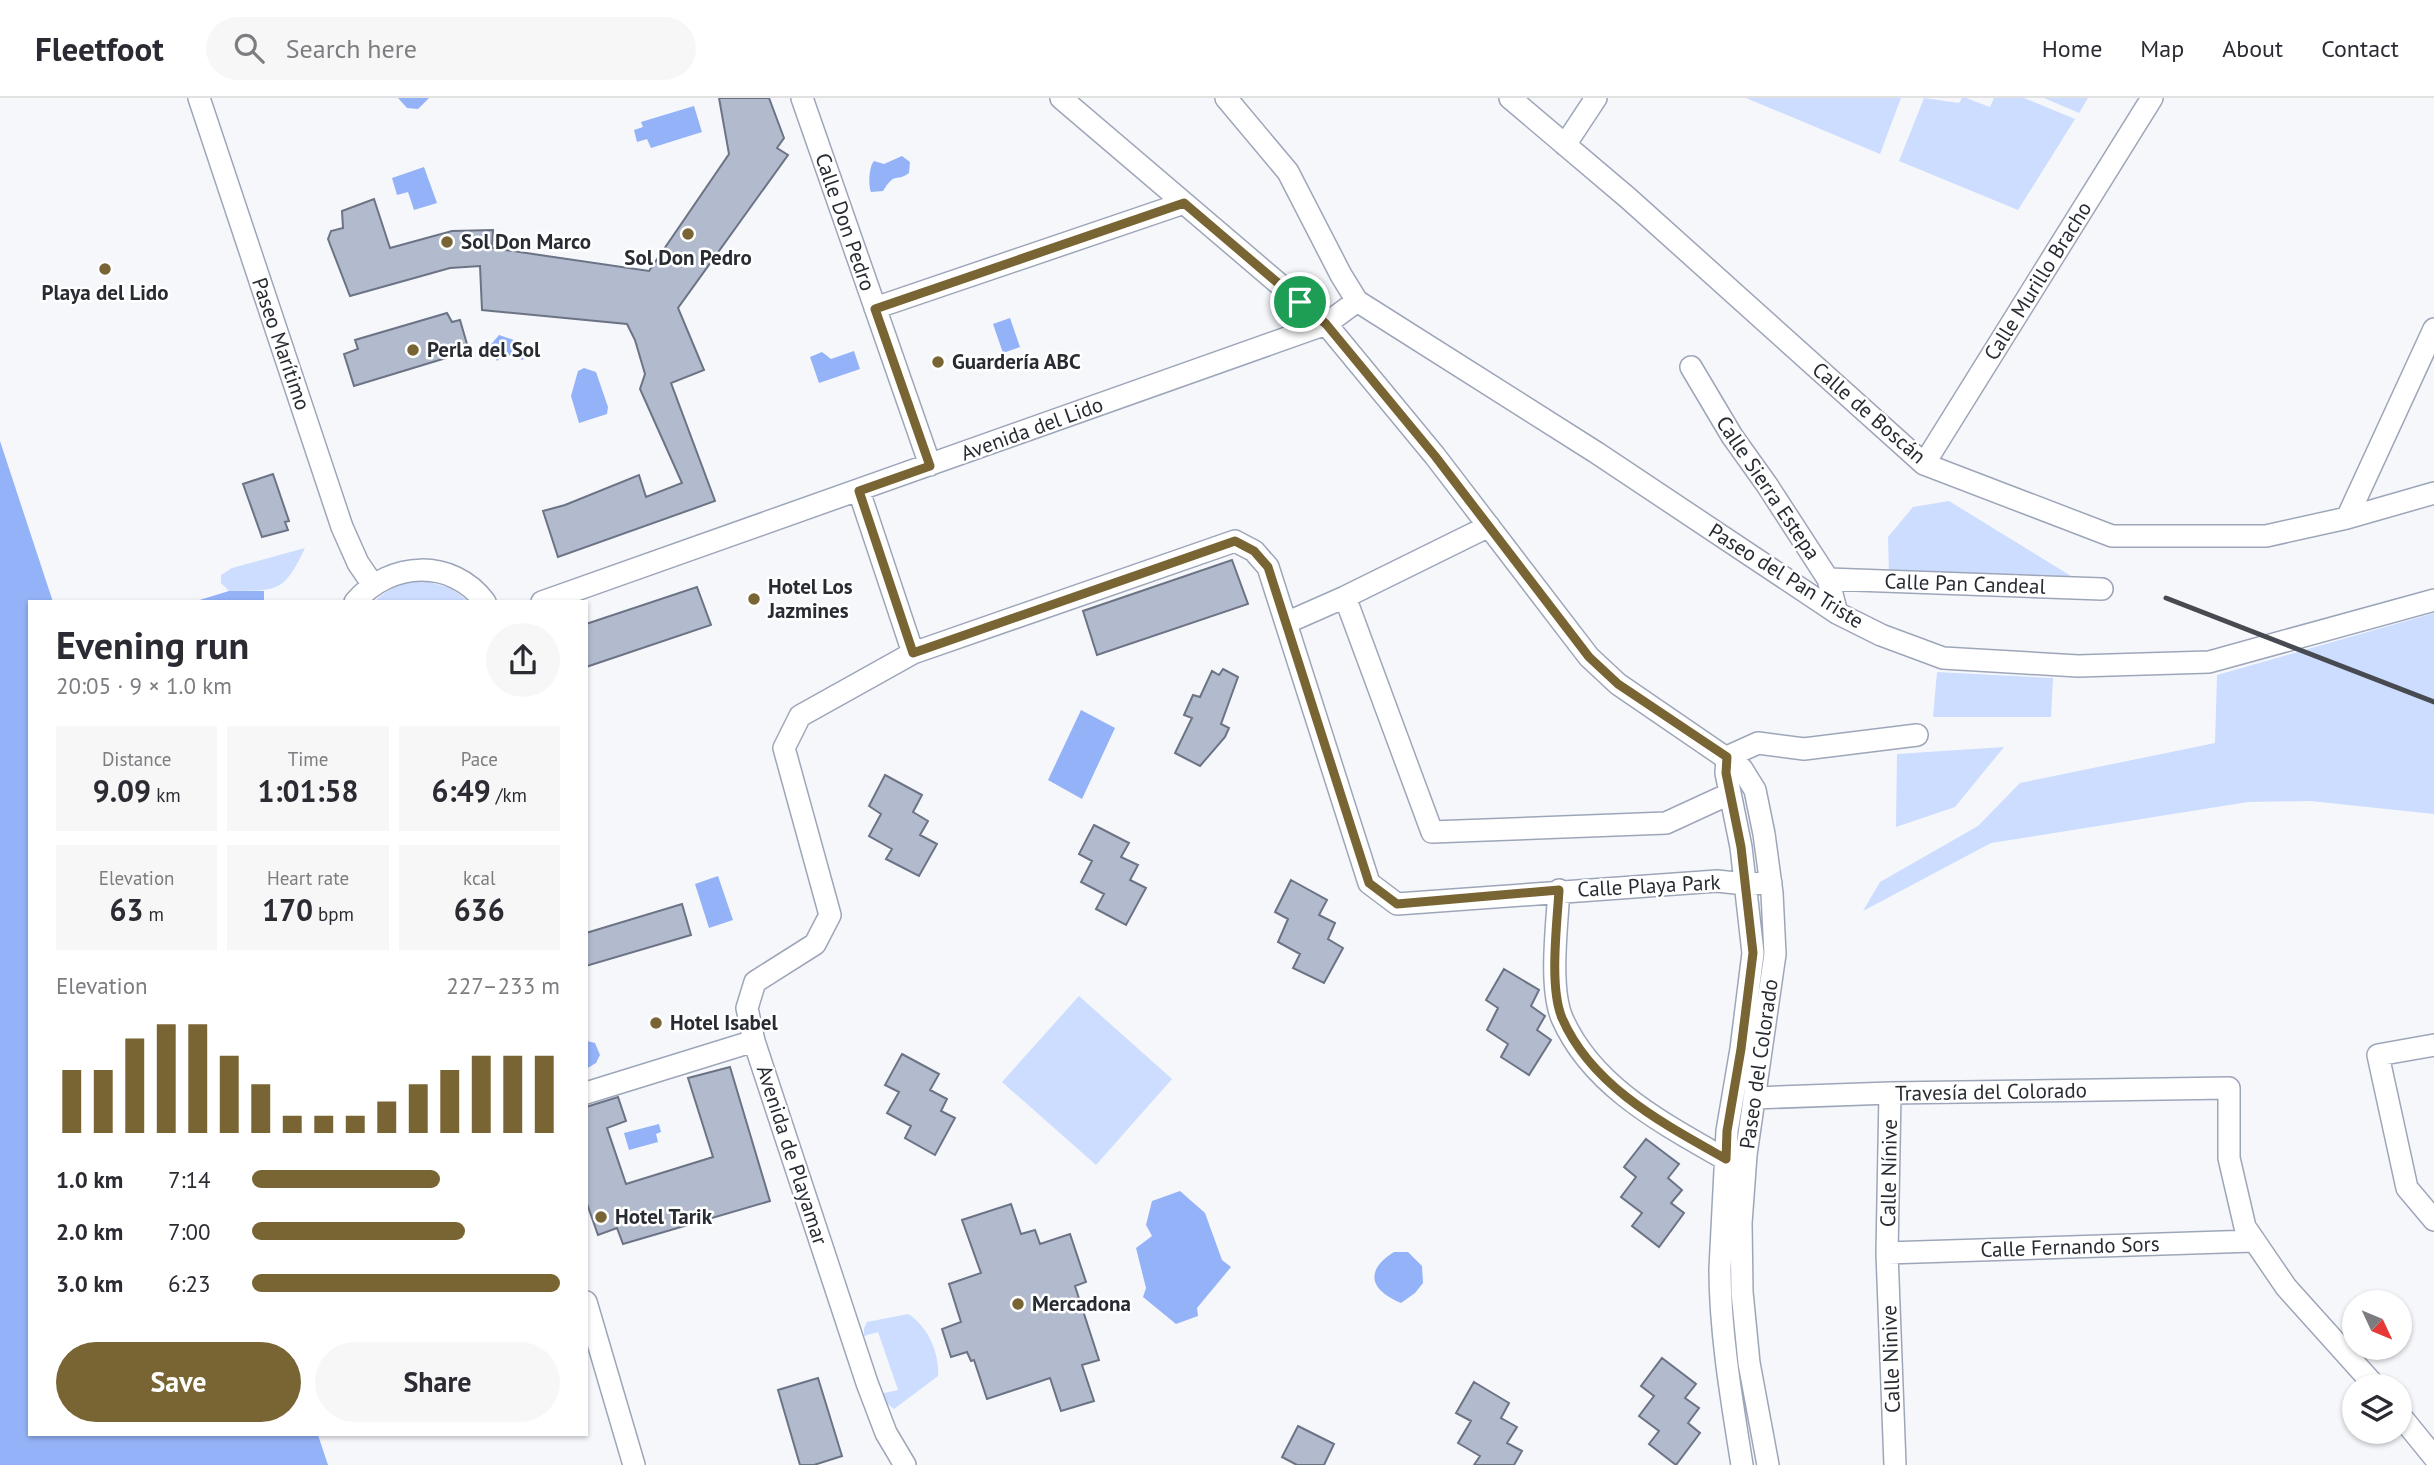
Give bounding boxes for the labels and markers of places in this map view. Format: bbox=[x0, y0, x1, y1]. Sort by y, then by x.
marker: Sol Don Pedro bbox=[680, 226, 696, 242]
place label: Sol Don Marco bbox=[461, 228, 591, 255]
marker: Sol Don Marco bbox=[439, 234, 455, 250]
place label: Sol Don Pedro bbox=[624, 244, 752, 271]
marker: Playa del Lido bbox=[97, 261, 113, 277]
pin bbox=[1270, 272, 1330, 332]
place label: Playa del Lido bbox=[42, 279, 168, 306]
place label: Perla del Sol bbox=[427, 336, 541, 363]
marker: Perla del Sol bbox=[405, 342, 421, 358]
place label: Guardería ABC bbox=[952, 348, 1081, 375]
marker: Guardería ABC bbox=[930, 354, 946, 370]
place label: Hotel Los Jazmines bbox=[767, 573, 853, 624]
marker: Hotel Los Jazmines bbox=[746, 591, 762, 607]
place label: Hotel Isabel bbox=[670, 1009, 779, 1036]
marker: Hotel Isabel bbox=[648, 1015, 664, 1031]
place label: Hotel Tarik bbox=[615, 1203, 713, 1230]
marker: Hotel Tarik bbox=[593, 1209, 609, 1225]
place label: Mercadona bbox=[1032, 1290, 1131, 1317]
marker: Mercadona bbox=[1010, 1296, 1026, 1312]

